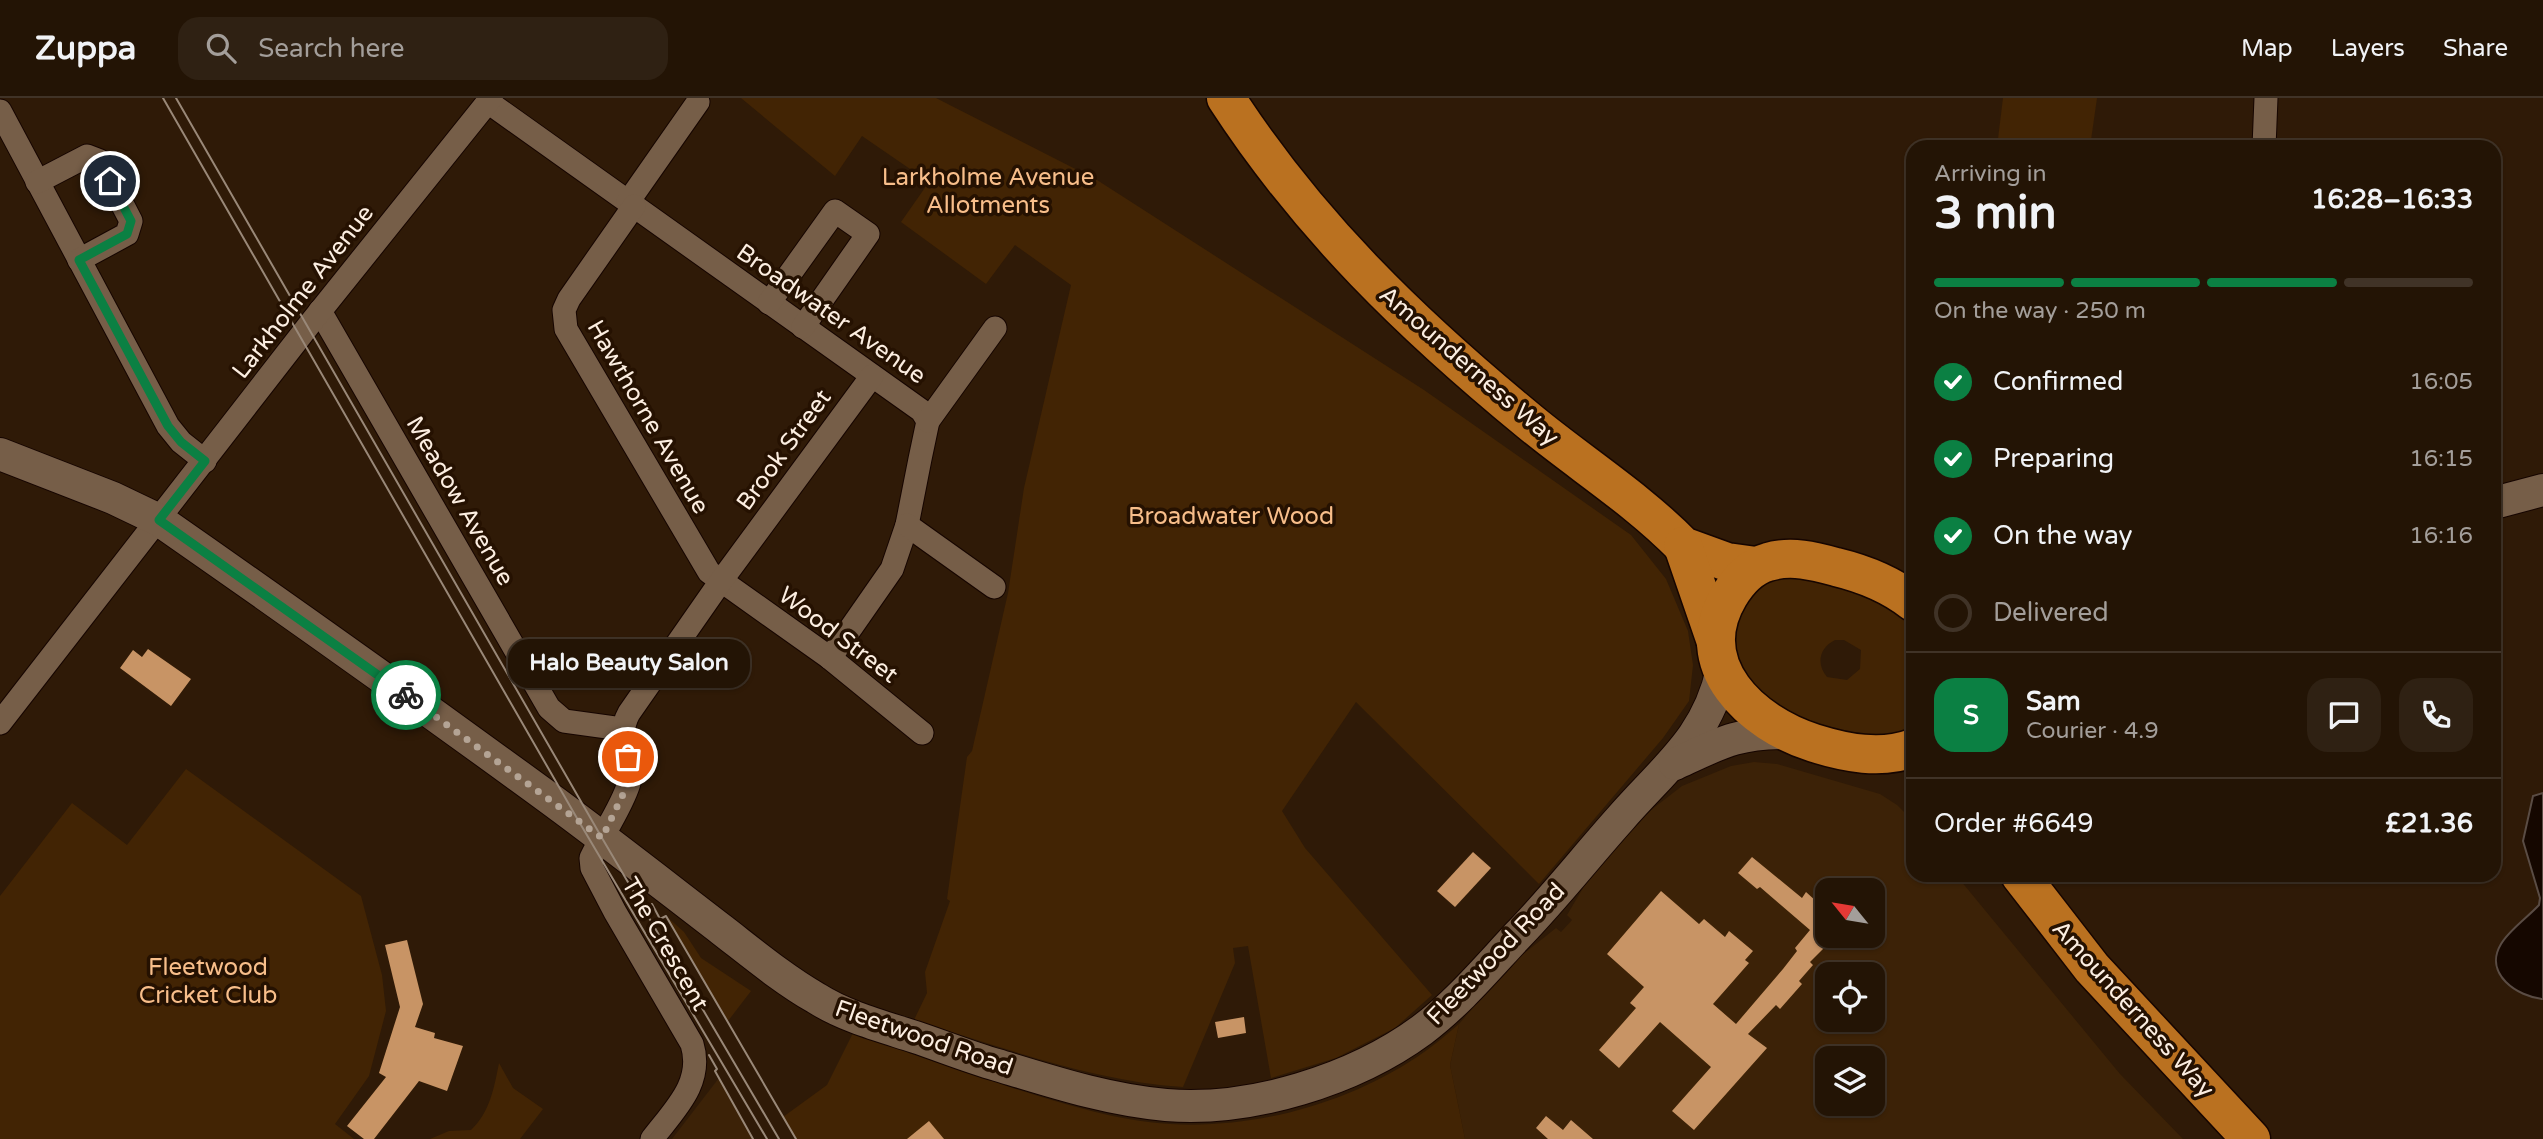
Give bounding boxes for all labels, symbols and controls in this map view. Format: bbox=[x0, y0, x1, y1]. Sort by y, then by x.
search box bbox=[178, 17, 668, 80]
text: Zuppa bbox=[35, 29, 136, 68]
icon: search bbox=[202, 29, 240, 67]
text: Search here bbox=[258, 33, 405, 64]
text: Map bbox=[2241, 34, 2293, 63]
text: Layers bbox=[2331, 34, 2405, 63]
text: Share bbox=[2443, 34, 2508, 63]
pin bbox=[80, 151, 140, 211]
text: Arriving in bbox=[1934, 160, 2047, 188]
icon: home bbox=[91, 162, 129, 200]
park label: Larkholme Avenue Allotments bbox=[882, 163, 1094, 220]
text: 16:28–16:33 bbox=[2311, 184, 2473, 215]
text: 3 min bbox=[1934, 186, 2057, 241]
street label: Larkholme Avenue bbox=[226, 199, 380, 385]
street label: Broadwater Avenue bbox=[731, 238, 931, 390]
street label: Amounderness Way bbox=[1373, 280, 1565, 452]
text: On the way · 250 m bbox=[1934, 297, 2146, 325]
street label: Hawthorne Avenue bbox=[581, 315, 715, 519]
icon: check bbox=[1934, 363, 1972, 401]
text: Confirmed bbox=[1993, 366, 2123, 397]
text: 16:05 bbox=[2409, 368, 2473, 396]
street label: Brook Street bbox=[730, 384, 838, 516]
street label: Meadow Avenue bbox=[400, 411, 520, 591]
icon: check bbox=[1934, 440, 1972, 478]
text: Preparing bbox=[1993, 443, 2114, 474]
text: 16:15 bbox=[2409, 445, 2473, 473]
park label: Broadwater Wood bbox=[1128, 502, 1334, 531]
icon: check bbox=[1934, 517, 1972, 555]
text: On the way bbox=[1993, 520, 2133, 551]
text: 16:16 bbox=[2409, 522, 2473, 550]
street label: Wood Street bbox=[772, 581, 904, 689]
text: Delivered bbox=[1993, 597, 2109, 628]
callout: Halo Beauty Salon bbox=[507, 638, 749, 687]
text: Halo Beauty Salon bbox=[529, 649, 729, 677]
courier bbox=[371, 660, 441, 730]
icon: bike bbox=[387, 676, 425, 714]
button: chat bbox=[2307, 678, 2381, 752]
button: phone bbox=[2399, 678, 2473, 752]
text: Sam bbox=[2026, 686, 2081, 717]
text: S bbox=[1963, 700, 1979, 731]
text: Courier · 4.9 bbox=[2026, 717, 2159, 745]
pin bbox=[598, 727, 658, 787]
icon: bag bbox=[609, 738, 647, 776]
text: Order #6649 bbox=[1934, 808, 2094, 839]
text: £21.36 bbox=[2385, 808, 2473, 839]
street label: The Crescent bbox=[615, 872, 715, 1016]
street label: Fleetwood Road bbox=[1421, 877, 1571, 1031]
north arrow bbox=[1815, 878, 1885, 948]
map controls bbox=[1815, 878, 1885, 1116]
street label: Amounderness Way bbox=[2046, 914, 2220, 1104]
park label: Fleetwood Cricket Club bbox=[139, 953, 277, 1010]
button: locate bbox=[1815, 962, 1885, 1032]
street label: Fleetwood Road bbox=[831, 994, 1017, 1082]
button: layers bbox=[1815, 1046, 1885, 1116]

